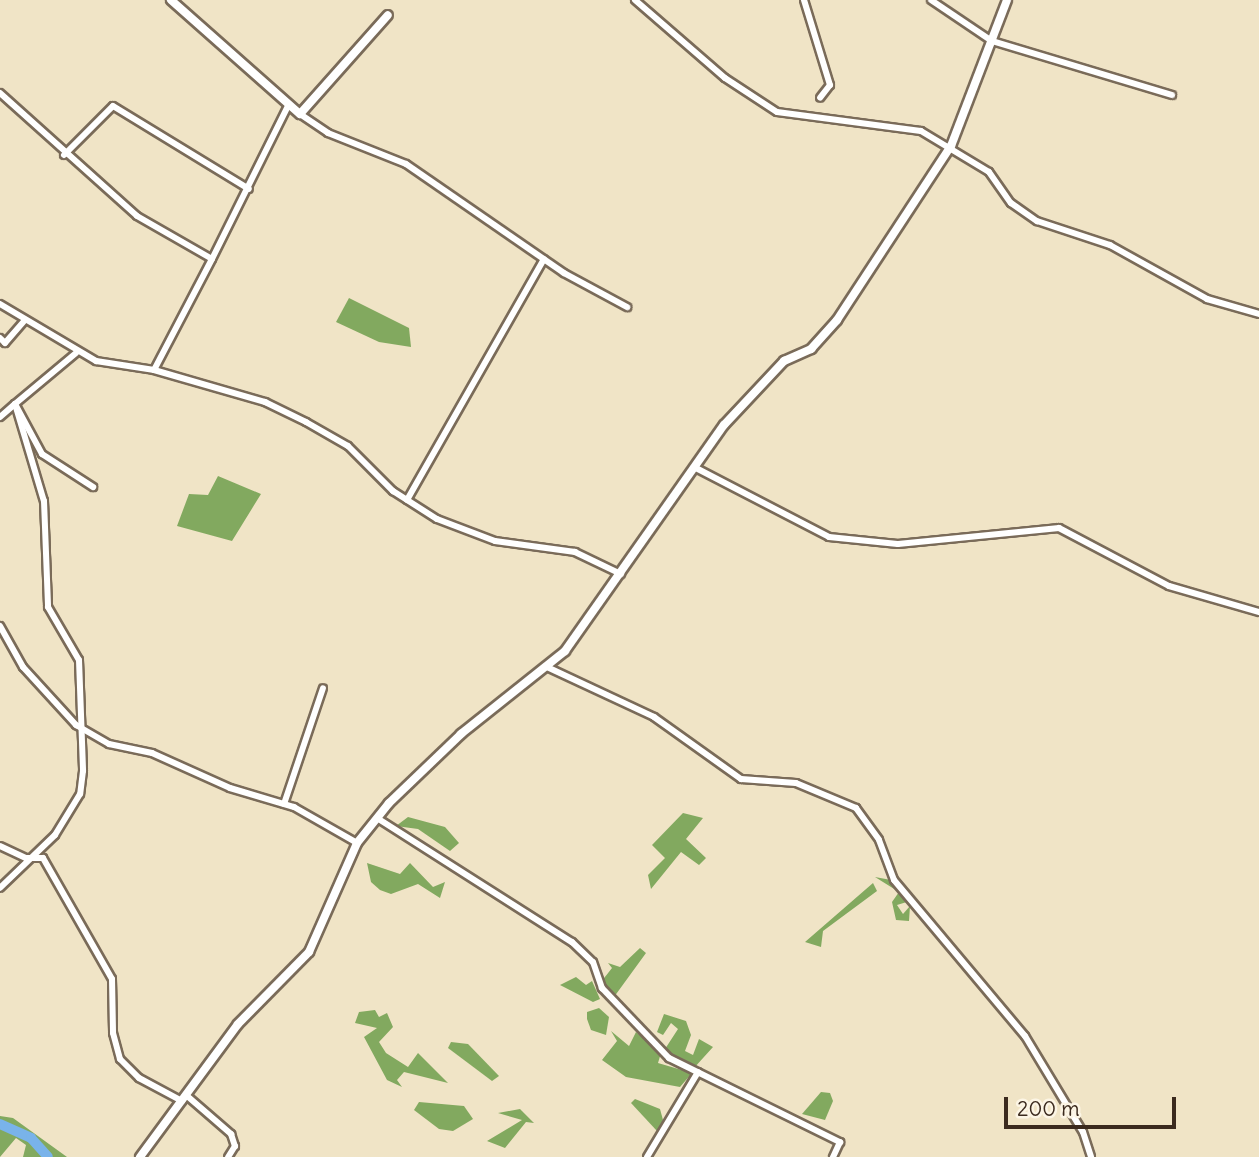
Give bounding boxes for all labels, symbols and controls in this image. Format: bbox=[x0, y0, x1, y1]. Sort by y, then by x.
scale bar bbox=[1007, 1084, 1178, 1128]
text: 200 m bbox=[1017, 1095, 1080, 1122]

